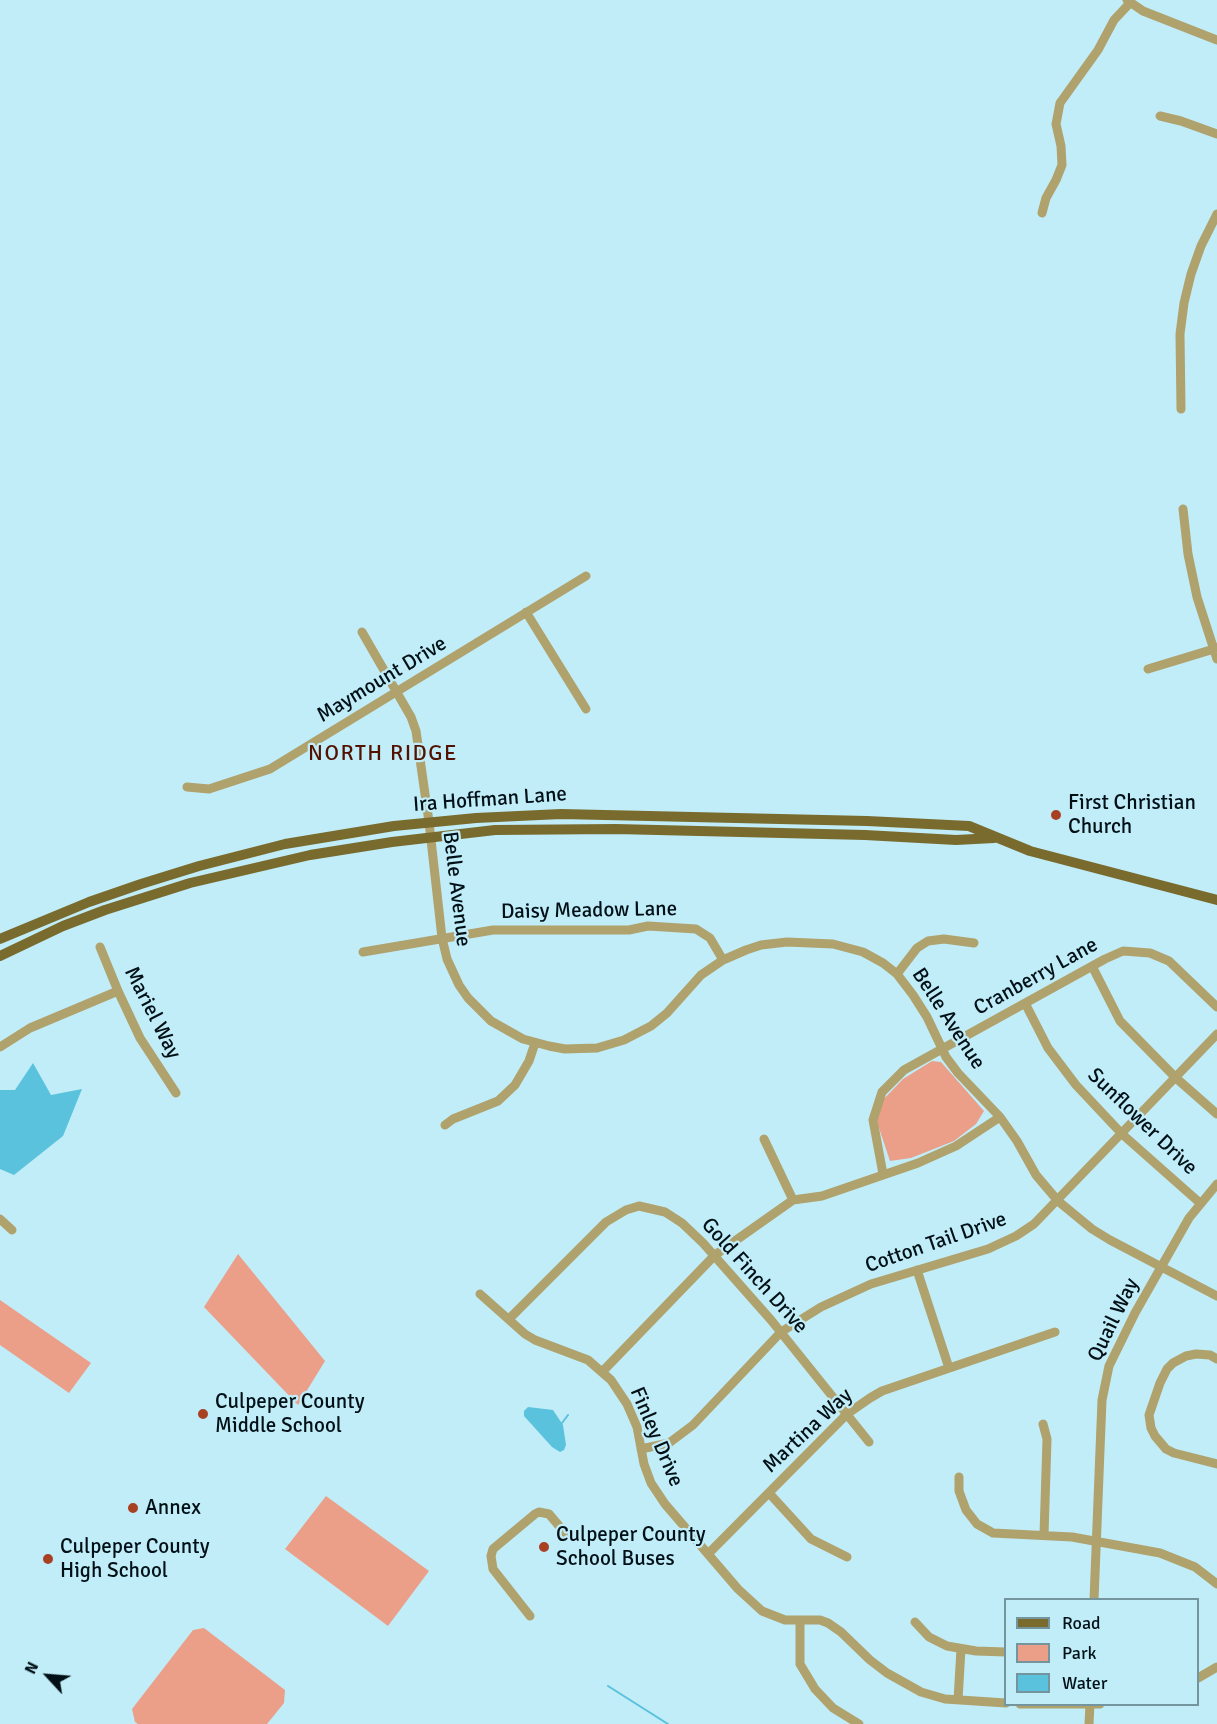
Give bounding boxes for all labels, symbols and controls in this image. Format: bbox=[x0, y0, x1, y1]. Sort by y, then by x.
street label: Maymount Drive bbox=[313, 631, 451, 729]
district label: NORTH RIDGE bbox=[308, 741, 458, 767]
street label: Ira Hoffman Lane bbox=[412, 782, 568, 818]
place label: First Christian Church bbox=[1068, 790, 1196, 840]
marker: First Christian Church bbox=[1049, 808, 1063, 822]
street label: Belle Avenue bbox=[436, 830, 476, 948]
street label: Daisy Meadow Lane bbox=[501, 897, 677, 925]
street label: Cranberry Lane bbox=[970, 933, 1102, 1021]
street label: Mariel Way bbox=[118, 963, 186, 1063]
street label: Belle Avenue bbox=[906, 964, 990, 1074]
street label: Sunflower Drive bbox=[1082, 1063, 1202, 1181]
street label: Cotton Tail Drive bbox=[862, 1207, 1010, 1279]
street label: Gold Finch Drive bbox=[695, 1213, 813, 1339]
street label: Quail Way bbox=[1083, 1274, 1145, 1366]
street label: Finley Drive bbox=[624, 1383, 688, 1491]
street label: Martina Way bbox=[758, 1383, 858, 1479]
place label: Culpeper County Middle School bbox=[215, 1389, 364, 1439]
marker: Culpeper County Middle School bbox=[196, 1407, 210, 1421]
place label: Annex bbox=[145, 1495, 201, 1521]
marker: Annex bbox=[126, 1501, 140, 1515]
place label: Culpeper County School Buses bbox=[556, 1522, 705, 1572]
place label: Culpeper County High School bbox=[60, 1534, 209, 1584]
marker: Culpeper County School Buses bbox=[537, 1540, 551, 1554]
marker: Culpeper County High School bbox=[41, 1552, 55, 1566]
legend bbox=[1004, 1598, 1199, 1706]
text: Road bbox=[1062, 1612, 1101, 1634]
text: Park bbox=[1062, 1642, 1097, 1664]
north arrow bbox=[18, 1646, 78, 1706]
text: N bbox=[20, 1659, 43, 1678]
text: Water bbox=[1062, 1672, 1107, 1694]

